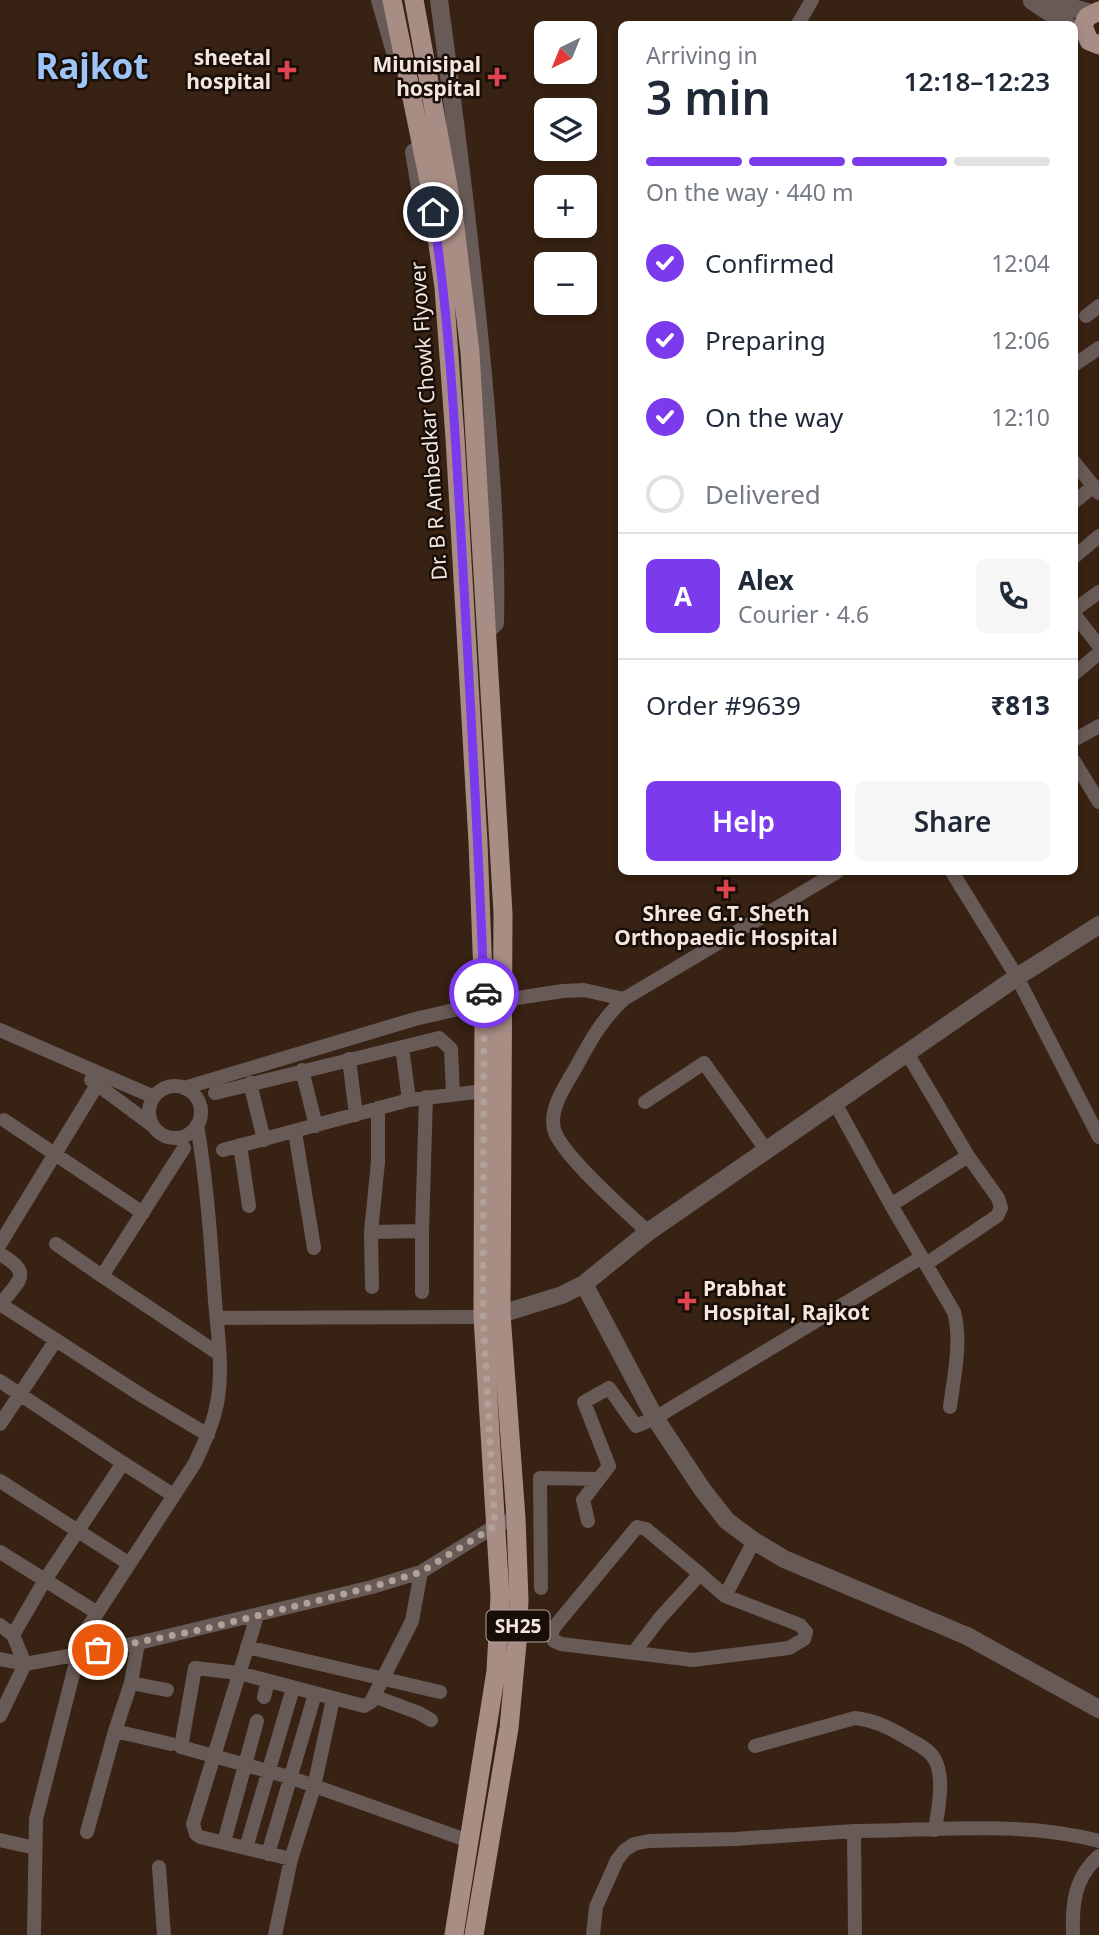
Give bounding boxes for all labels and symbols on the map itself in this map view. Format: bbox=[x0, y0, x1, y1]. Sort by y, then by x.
north arrow bbox=[534, 21, 597, 84]
district label: Rajkot bbox=[35, 42, 149, 89]
place label: sheetal hospital bbox=[186, 43, 271, 95]
place label: Miunisipal hospital bbox=[372, 50, 481, 102]
marker: sheetal hospital bbox=[277, 60, 297, 80]
marker: Miunisipal hospital bbox=[487, 67, 507, 87]
pin bbox=[403, 182, 463, 242]
street label: Dr. B R Ambedkar Chowk Flyover bbox=[403, 260, 453, 581]
marker: Shree G.T. Sheth Orthopaedic Hospital bbox=[716, 879, 736, 899]
place label: Shree G.T. Sheth Orthopaedic Hospital bbox=[614, 899, 838, 951]
courier bbox=[449, 958, 519, 1028]
place label: Prabhat Hospital, Rajkot bbox=[703, 1274, 870, 1326]
marker: Prabhat Hospital, Rajkot bbox=[677, 1291, 697, 1311]
road number: SH25 bbox=[486, 1610, 550, 1642]
pin bbox=[68, 1620, 128, 1680]

